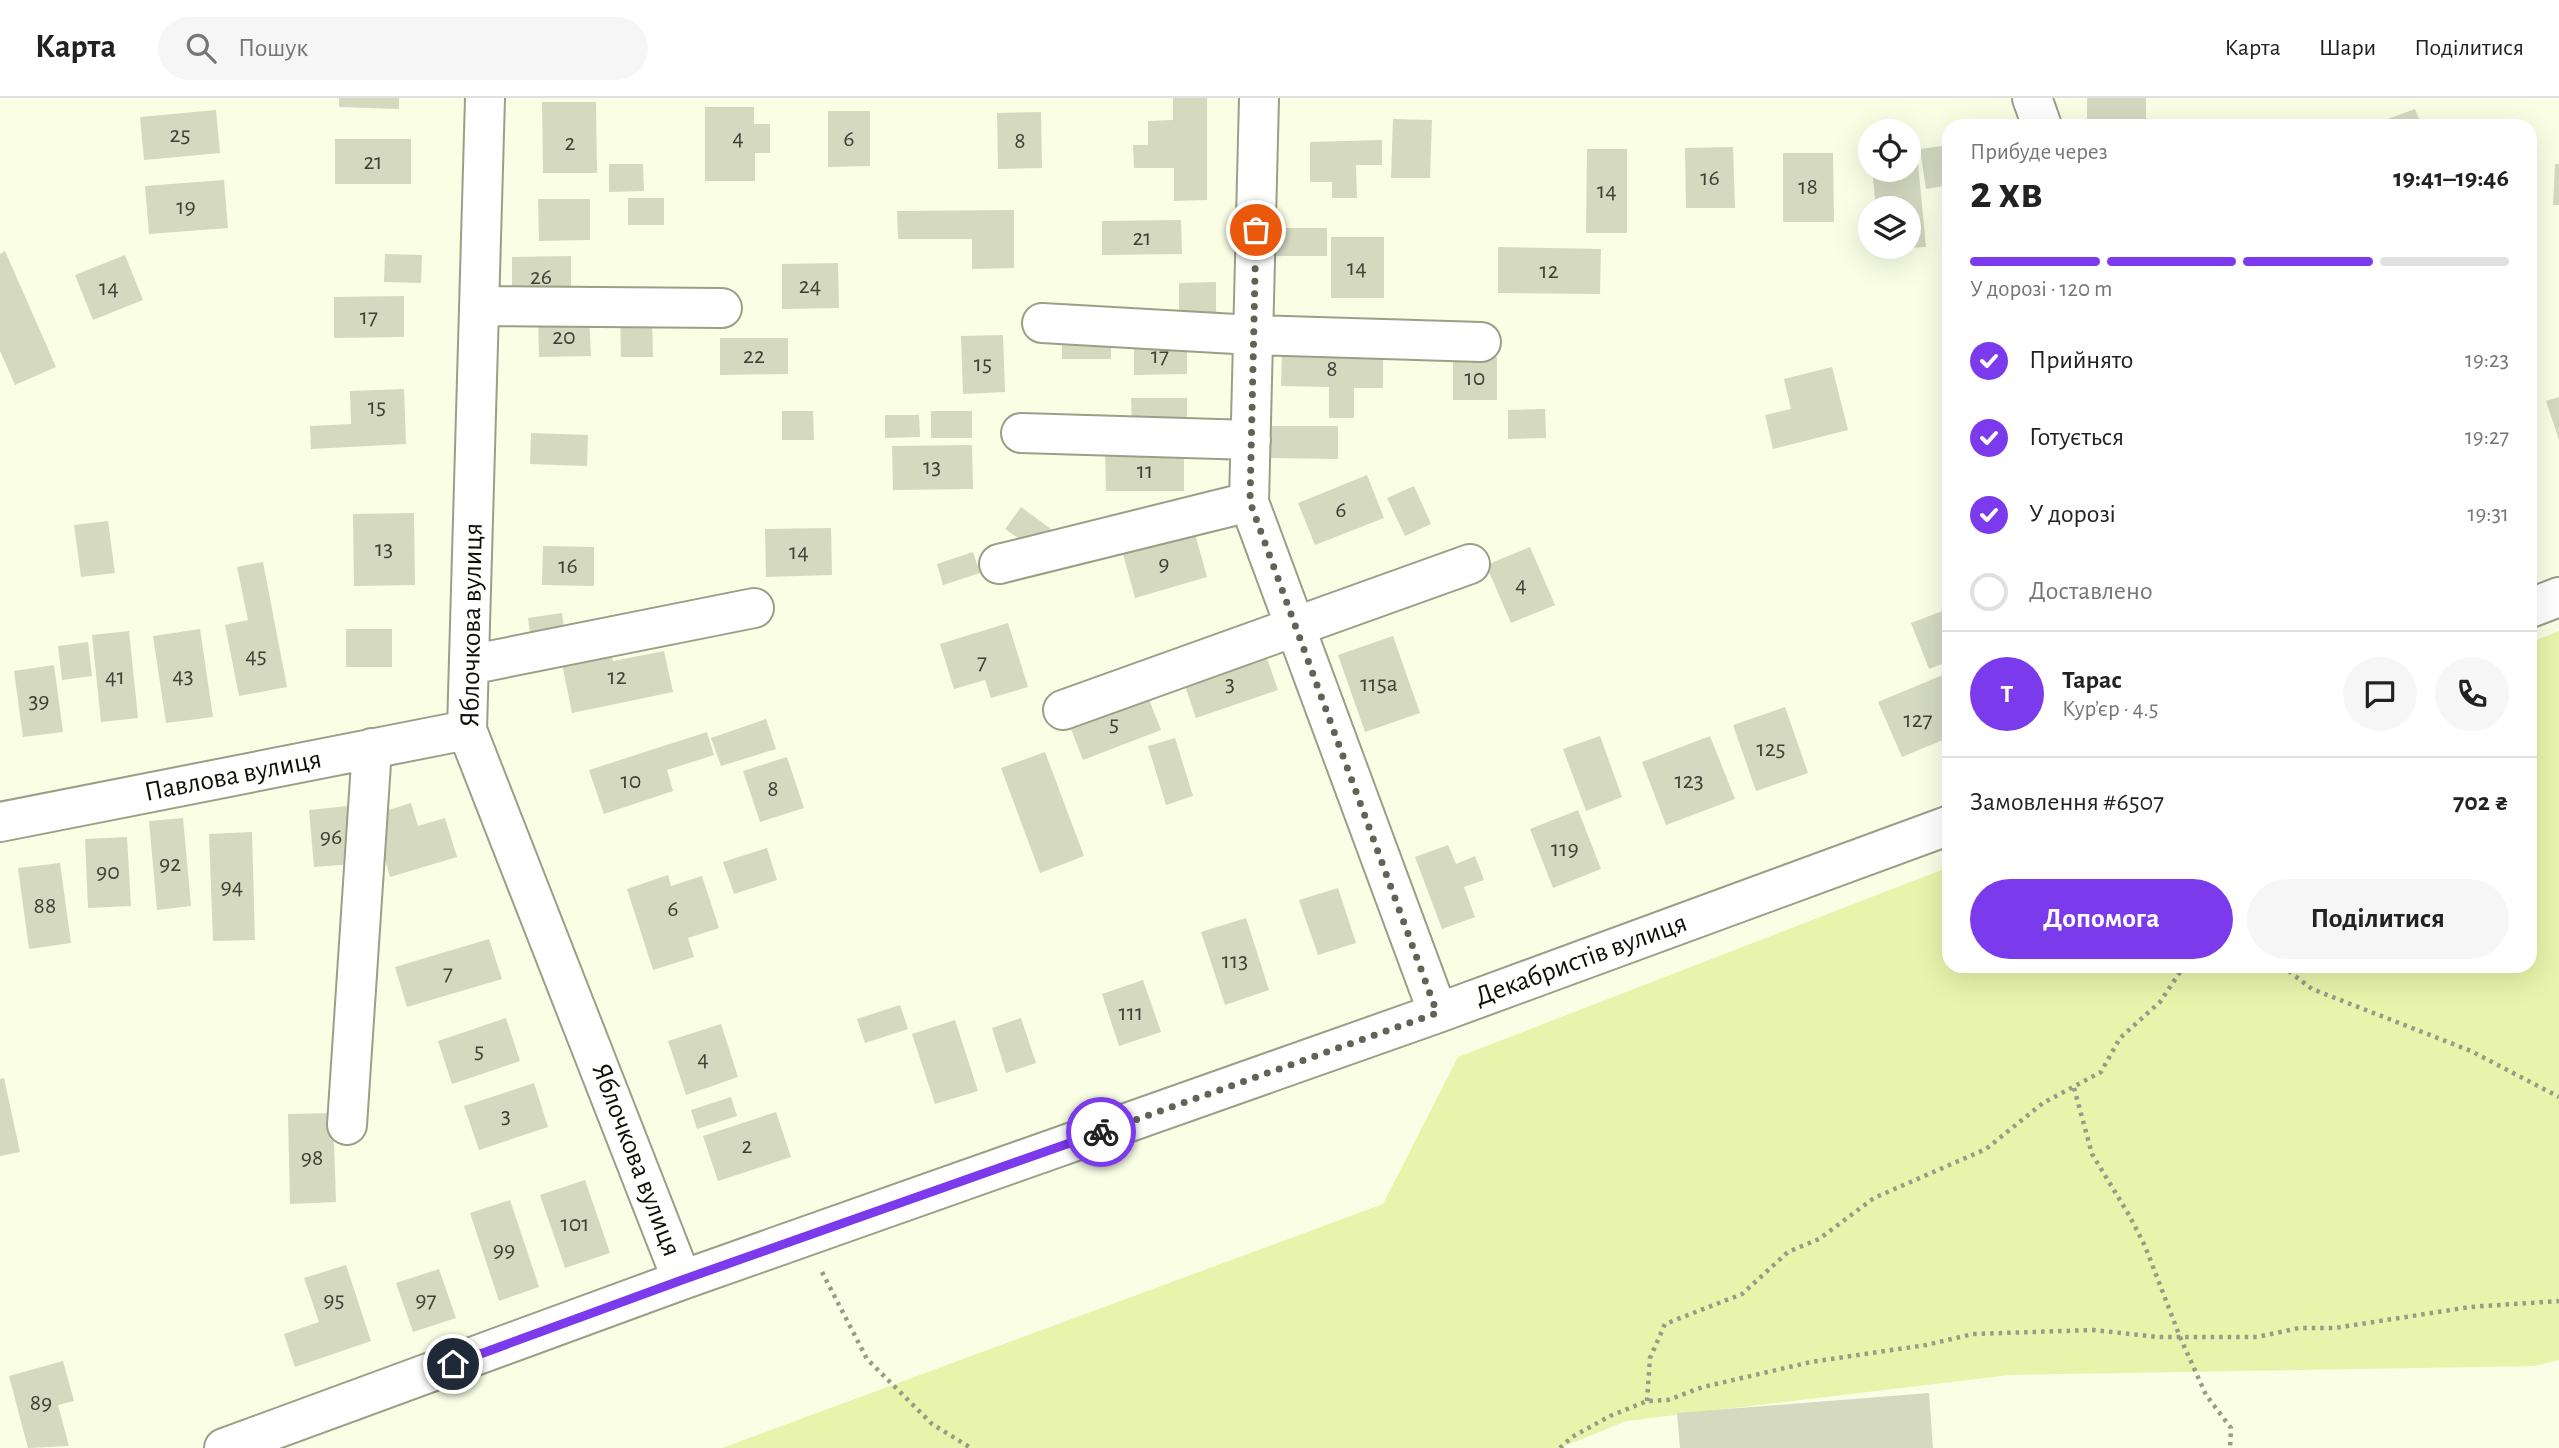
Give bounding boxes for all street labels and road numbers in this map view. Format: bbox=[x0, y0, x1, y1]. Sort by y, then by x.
street label: Яблочкова вулиця bbox=[456, 523, 488, 727]
street label: Павлова вулиця bbox=[142, 745, 324, 807]
street label: Декабристів вулиця bbox=[1471, 909, 1691, 1011]
street label: Яблочкова вулиця bbox=[586, 1060, 686, 1260]

